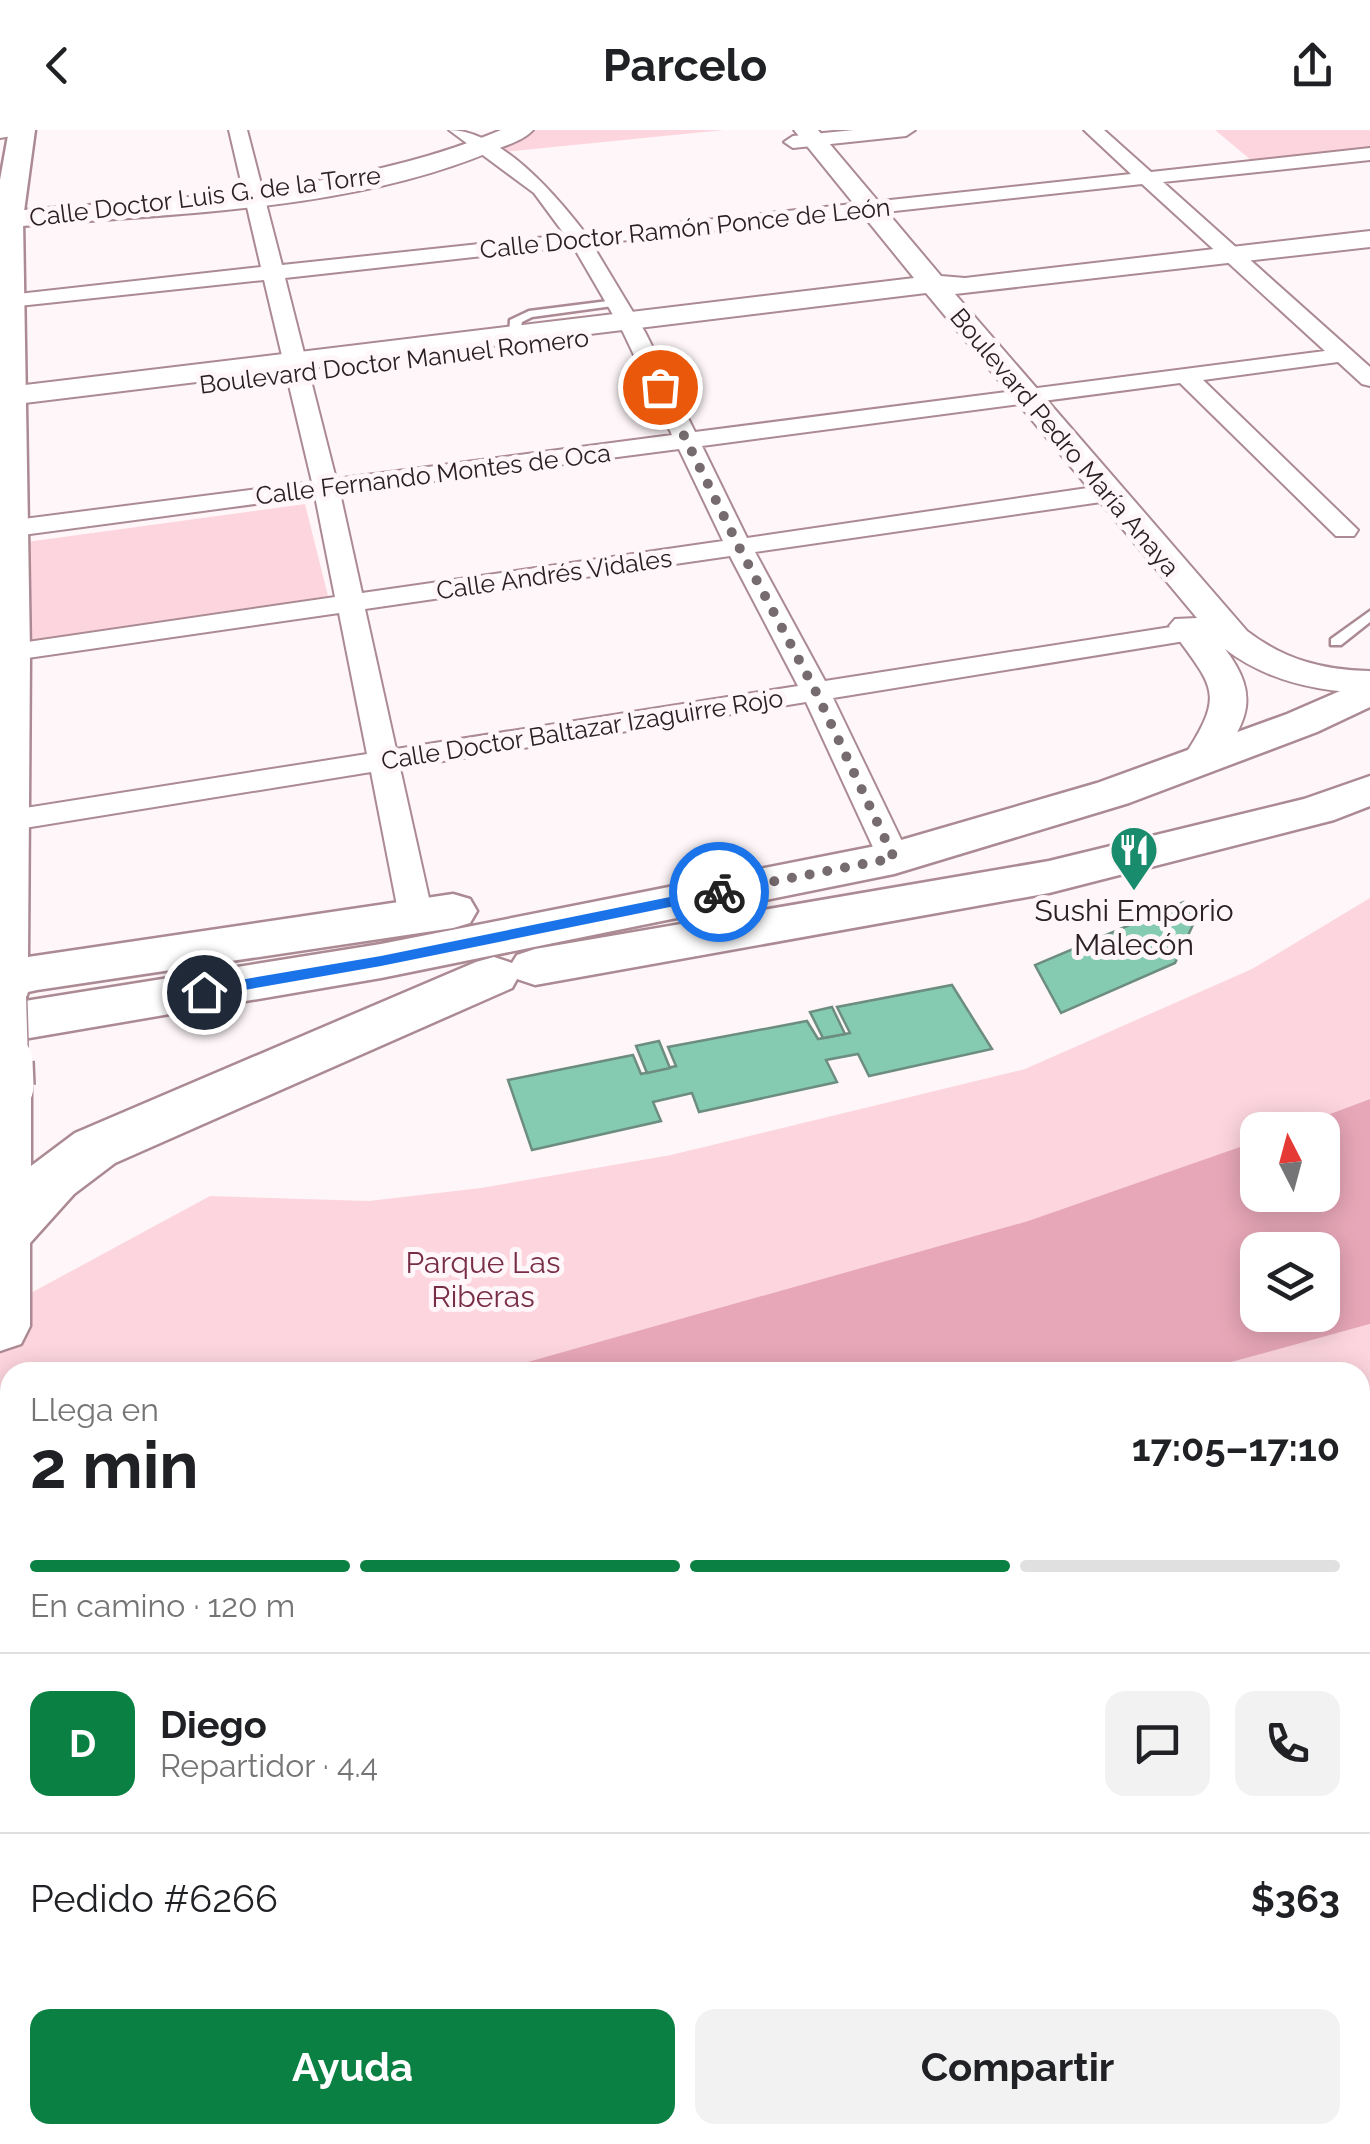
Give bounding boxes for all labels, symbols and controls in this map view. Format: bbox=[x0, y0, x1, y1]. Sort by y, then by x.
icon: back bbox=[30, 38, 85, 93]
icon: share bbox=[1285, 38, 1340, 93]
text: Parcelo bbox=[603, 39, 767, 92]
street label: Calle Doctor Luis G. de la Torre bbox=[28, 160, 382, 232]
street label: Calle Doctor Ramón Ponce de León bbox=[478, 192, 892, 264]
street label: Boulevard Pedro María Anaya bbox=[944, 302, 1186, 582]
street label: Boulevard Doctor Manuel Romero bbox=[198, 322, 590, 400]
pin bbox=[618, 345, 703, 430]
icon: bag bbox=[633, 360, 688, 415]
street label: Calle Fernando Montes de Oca bbox=[254, 437, 612, 511]
street label: Calle Andrés Vidales bbox=[434, 543, 674, 605]
street label: Calle Doctor Baltazar Izaguirre Rojo bbox=[379, 682, 785, 776]
restaurant icon: Sushi Emporio Malecón bbox=[1108, 824, 1160, 892]
courier bbox=[669, 842, 769, 942]
icon: bike bbox=[692, 865, 747, 920]
place label: Sushi Emporio Malecón bbox=[1034, 893, 1234, 962]
pin bbox=[162, 950, 247, 1035]
icon: home bbox=[177, 965, 232, 1020]
north arrow bbox=[1240, 1112, 1340, 1212]
map controls bbox=[1240, 1112, 1340, 1332]
button: layers bbox=[1240, 1232, 1340, 1332]
park label: Parque Las Riberas bbox=[406, 1245, 560, 1314]
text: Llega en bbox=[30, 1391, 159, 1428]
text: 17:05–17:10 bbox=[1132, 1425, 1340, 1470]
text: 2 min bbox=[30, 1427, 199, 1503]
text: En camino · 120 m bbox=[30, 1587, 295, 1624]
button: chat bbox=[1105, 1691, 1210, 1796]
button: phone bbox=[1235, 1691, 1340, 1796]
text: Diego bbox=[160, 1702, 267, 1747]
text: D bbox=[69, 1721, 96, 1766]
text: Repartidor · 4.4 bbox=[160, 1747, 378, 1784]
text: Pedido #6266 bbox=[30, 1876, 278, 1921]
text: $363 bbox=[1251, 1876, 1340, 1921]
button: Ayuda bbox=[30, 2009, 675, 2124]
button: Compartir bbox=[695, 2009, 1340, 2124]

